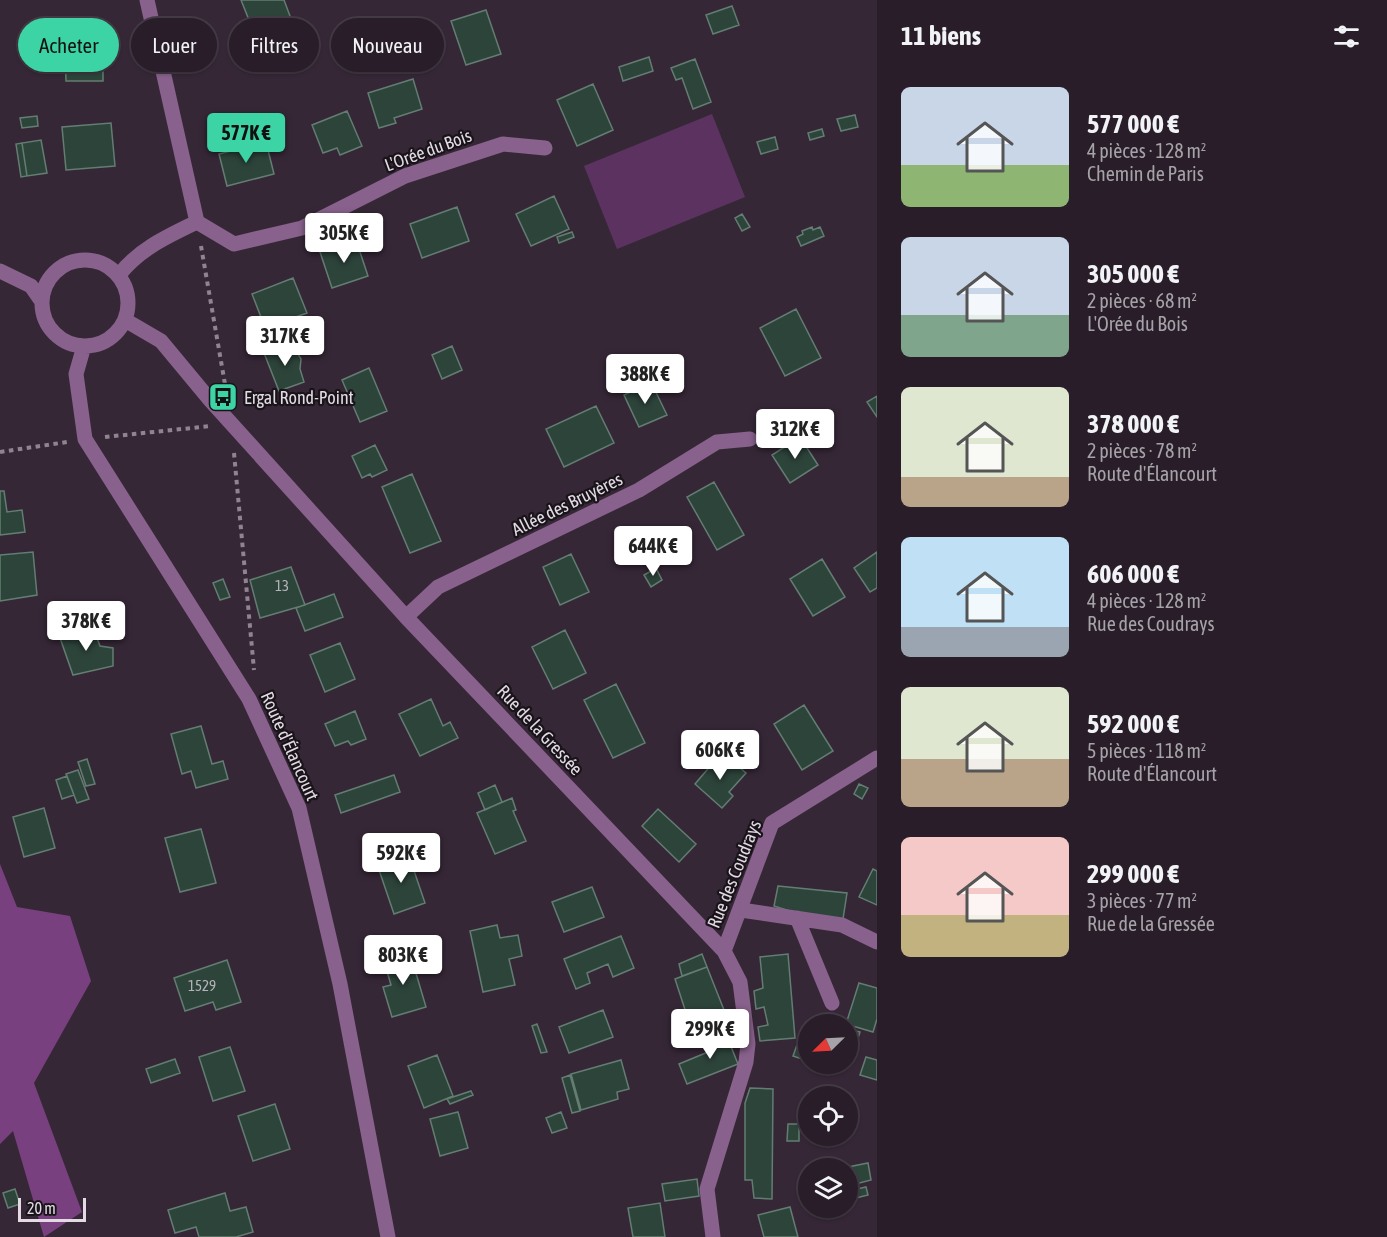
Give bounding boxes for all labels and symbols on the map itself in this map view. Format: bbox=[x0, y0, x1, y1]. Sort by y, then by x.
pin: 577K € bbox=[197, 113, 295, 164]
street label: L'Orée du Bois bbox=[382, 125, 474, 175]
pin: 305K € bbox=[295, 213, 393, 264]
pin: 317K € bbox=[236, 316, 334, 367]
pin: 388K € bbox=[596, 354, 694, 405]
bus stop icon: Ergal Rond-Point bbox=[207, 381, 239, 413]
place label: Ergal Rond-Point bbox=[244, 387, 354, 408]
pin: 312K € bbox=[746, 409, 844, 460]
street label: Allée des Bruyères bbox=[508, 468, 626, 540]
pin: 644K € bbox=[604, 526, 702, 577]
house number: 13 bbox=[275, 577, 289, 594]
pin: 378K € bbox=[37, 601, 135, 652]
street label: Rue de la Gressée bbox=[493, 681, 587, 779]
street label: Route d'Élancourt bbox=[257, 688, 323, 804]
pin: 606K € bbox=[671, 730, 769, 781]
street label: Rue des Coudrays bbox=[703, 817, 765, 931]
pin: 592K € bbox=[352, 833, 450, 884]
pin: 803K € bbox=[354, 935, 452, 986]
house number: 1529 bbox=[188, 977, 216, 994]
pin: 299K € bbox=[661, 1009, 759, 1060]
north arrow bbox=[798, 1014, 858, 1074]
scale bar bbox=[18, 1195, 86, 1222]

